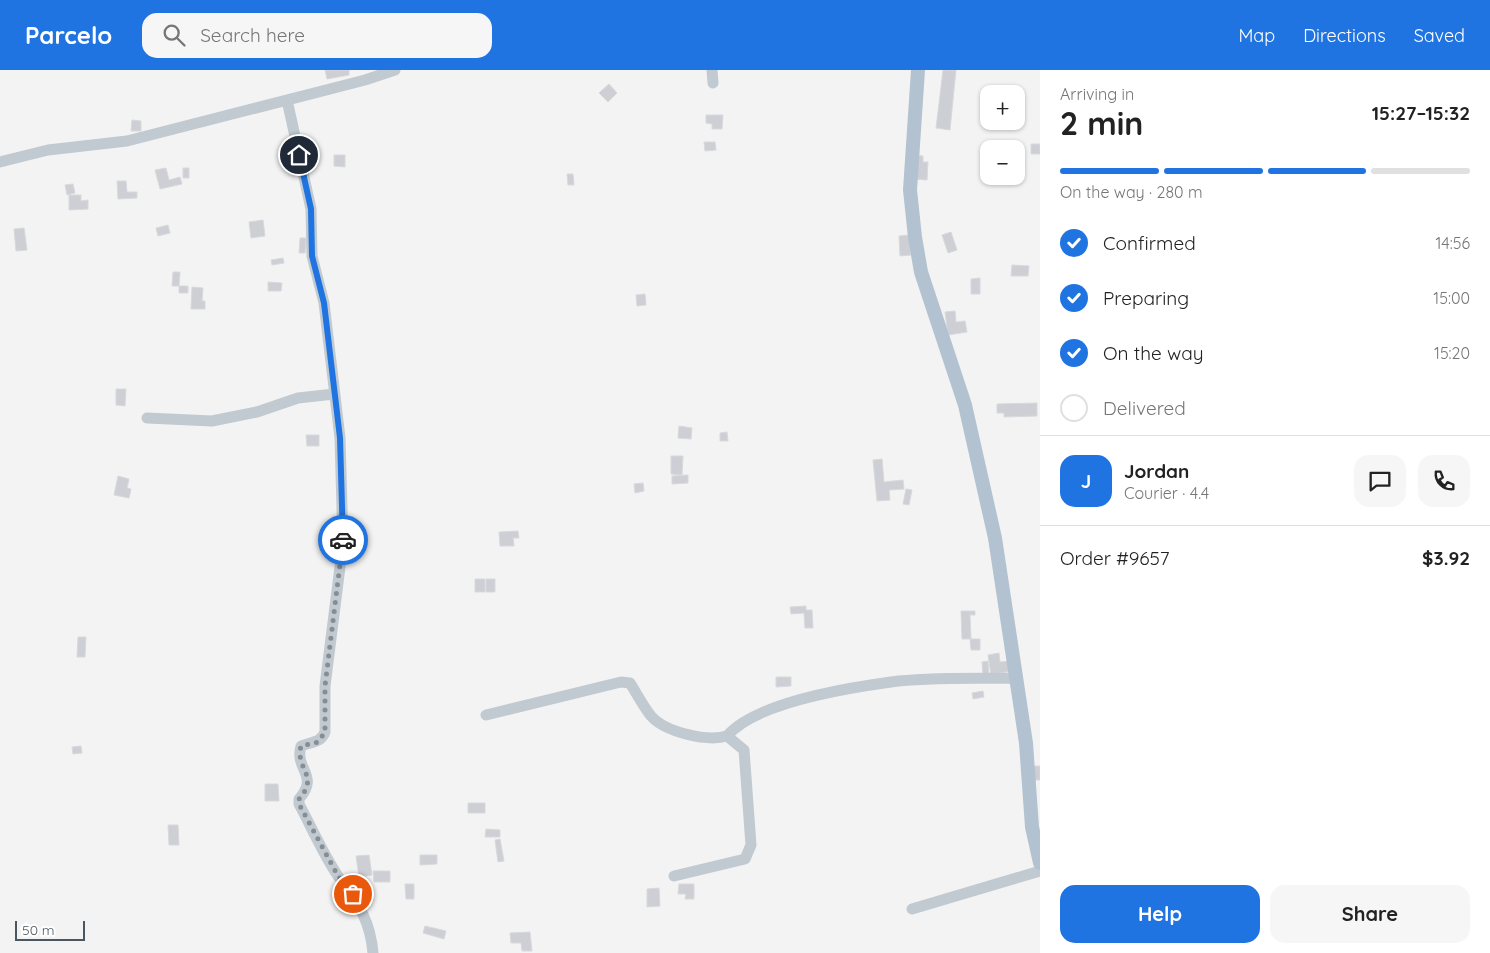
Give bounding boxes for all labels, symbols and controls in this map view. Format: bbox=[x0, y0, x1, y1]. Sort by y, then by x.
search box bbox=[142, 13, 492, 58]
text: Parcelo bbox=[25, 20, 112, 50]
icon: search bbox=[160, 21, 188, 49]
text: Search here bbox=[200, 23, 305, 47]
text: Map bbox=[1238, 24, 1275, 47]
text: Directions bbox=[1303, 24, 1386, 47]
text: Saved bbox=[1414, 24, 1465, 47]
text: Arriving in bbox=[1060, 84, 1134, 104]
map controls bbox=[980, 85, 1025, 185]
button: + bbox=[980, 85, 1025, 130]
text: 15:27–15:32 bbox=[1372, 101, 1470, 125]
text: 2 min bbox=[1060, 103, 1143, 143]
pin bbox=[278, 134, 320, 176]
button: − bbox=[980, 140, 1025, 185]
icon: home bbox=[285, 141, 313, 169]
text: On the way · 280 m bbox=[1060, 182, 1203, 202]
icon: check bbox=[1060, 229, 1088, 257]
text: Confirmed bbox=[1103, 231, 1196, 255]
text: 14:56 bbox=[1436, 233, 1470, 253]
icon: check bbox=[1060, 284, 1088, 312]
text: Preparing bbox=[1103, 286, 1189, 310]
text: 15:00 bbox=[1433, 288, 1470, 308]
icon: check bbox=[1060, 339, 1088, 367]
text: On the way bbox=[1103, 341, 1204, 365]
text: 15:20 bbox=[1434, 343, 1470, 363]
text: Delivered bbox=[1103, 396, 1186, 420]
button: chat bbox=[1354, 455, 1406, 507]
button: phone bbox=[1418, 455, 1470, 507]
text: Jordan bbox=[1124, 459, 1189, 483]
text: J bbox=[1081, 469, 1091, 493]
text: Courier · 4.4 bbox=[1124, 483, 1209, 503]
courier bbox=[318, 515, 368, 565]
icon: car bbox=[329, 526, 357, 554]
text: Order #9657 bbox=[1060, 546, 1170, 570]
text: $3.92 bbox=[1422, 546, 1470, 570]
pin bbox=[332, 873, 374, 915]
icon: bag bbox=[339, 880, 367, 908]
button: Help bbox=[1060, 885, 1260, 943]
button: Share bbox=[1270, 885, 1470, 943]
scale bar bbox=[15, 918, 85, 941]
text: 50 m bbox=[22, 921, 55, 939]

